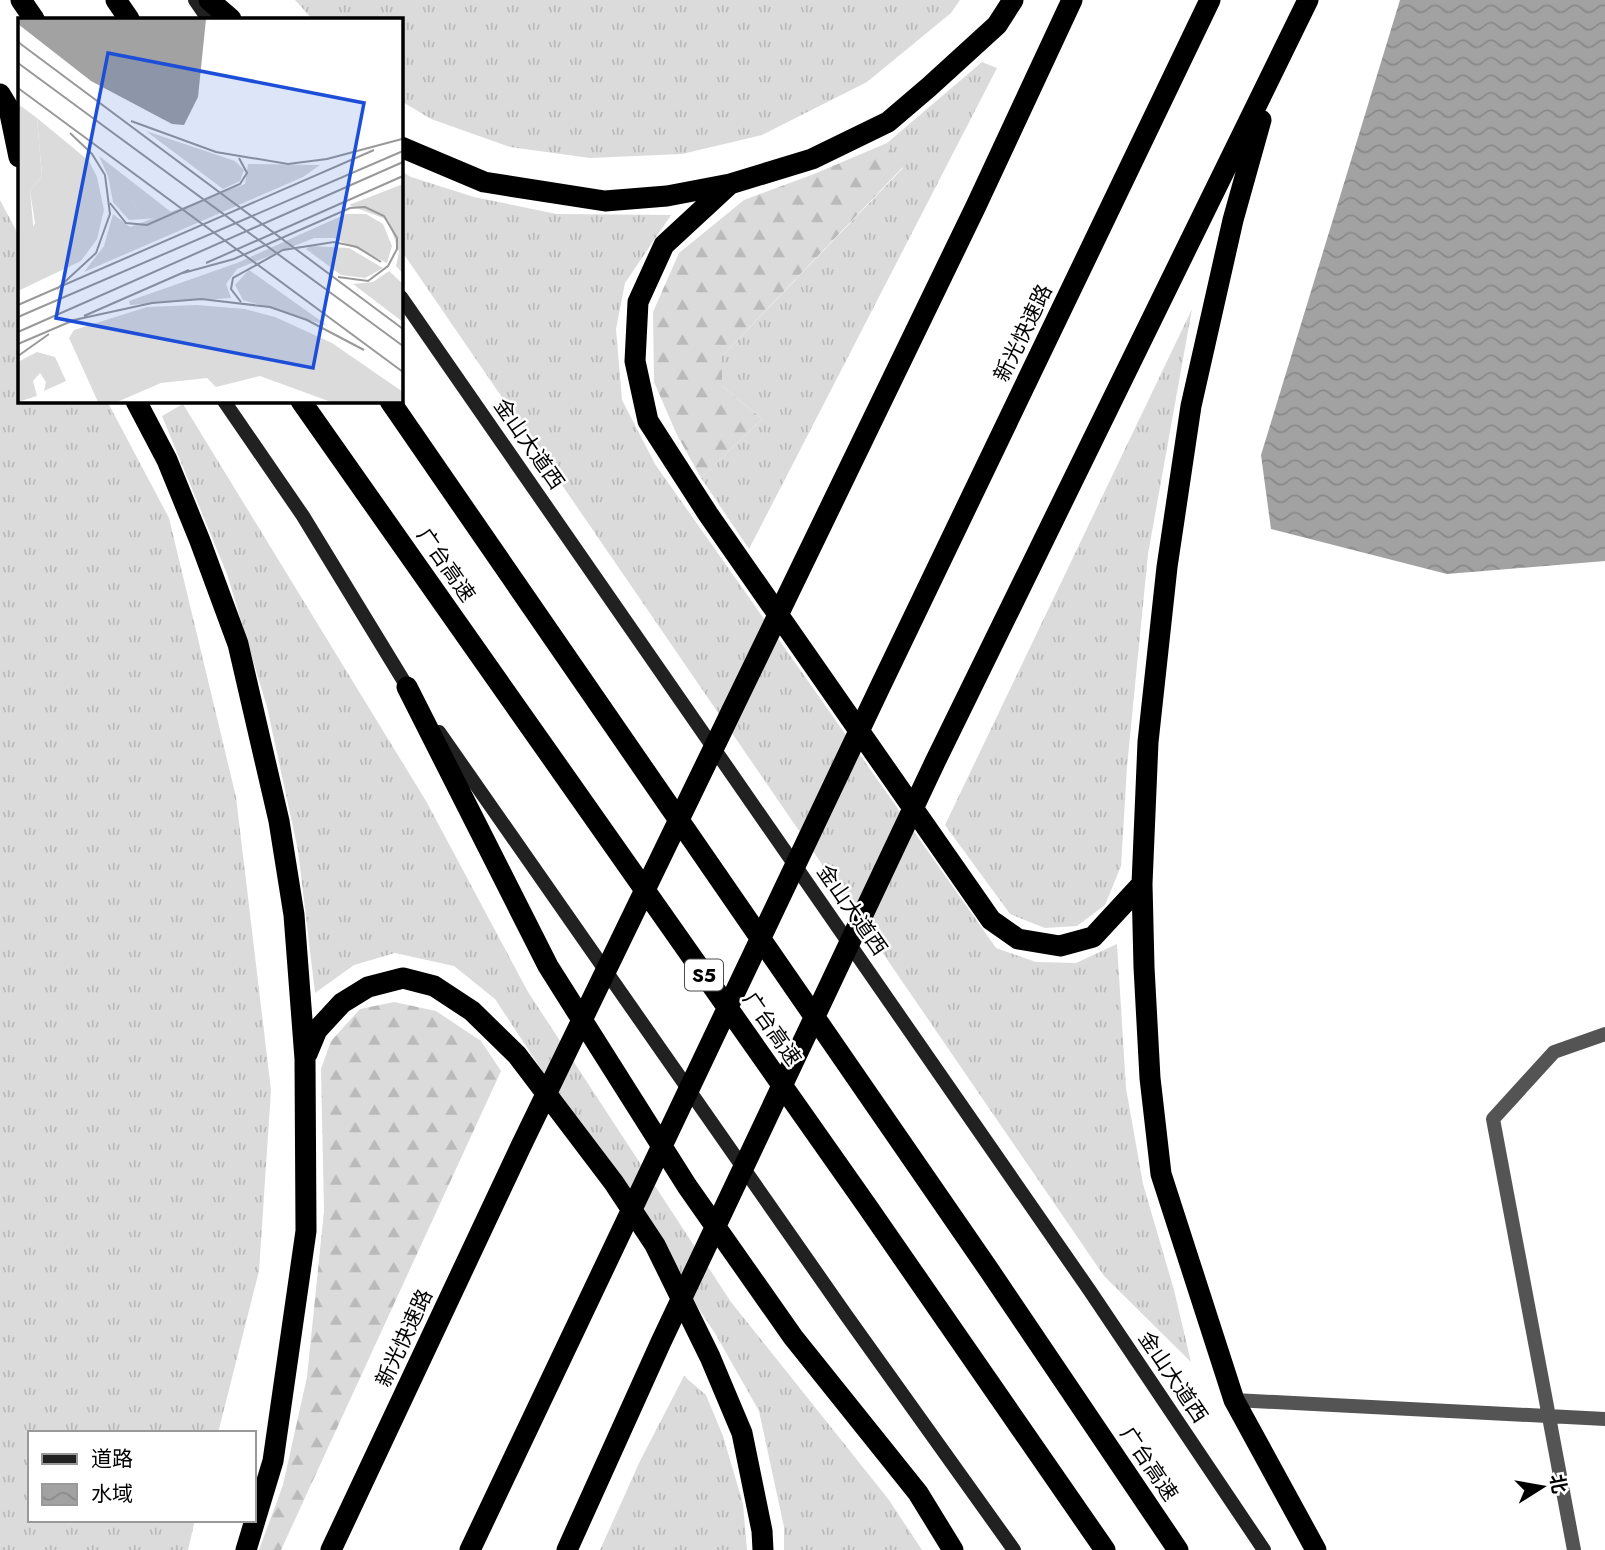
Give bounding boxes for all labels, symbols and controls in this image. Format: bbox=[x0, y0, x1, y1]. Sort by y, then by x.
inset map bbox=[18, 18, 402, 402]
street label: 新光快速路 bbox=[987, 279, 1059, 387]
street label: 金山大道西 bbox=[487, 392, 571, 496]
street label: 广台高速 bbox=[410, 522, 482, 608]
street label: 金山大道西 bbox=[810, 858, 894, 962]
road number: S5 bbox=[685, 959, 723, 990]
street label: 广台高速 bbox=[736, 986, 808, 1072]
street label: 新光快速路 bbox=[368, 1284, 440, 1392]
street label: 金山大道西 bbox=[1131, 1325, 1215, 1429]
street label: 广台高速 bbox=[1113, 1421, 1185, 1507]
legend bbox=[28, 1431, 256, 1522]
text: 道路 bbox=[91, 1444, 133, 1474]
north arrow bbox=[1507, 1452, 1577, 1522]
text: 北 bbox=[1543, 1472, 1573, 1496]
text: 水域 bbox=[91, 1479, 133, 1509]

